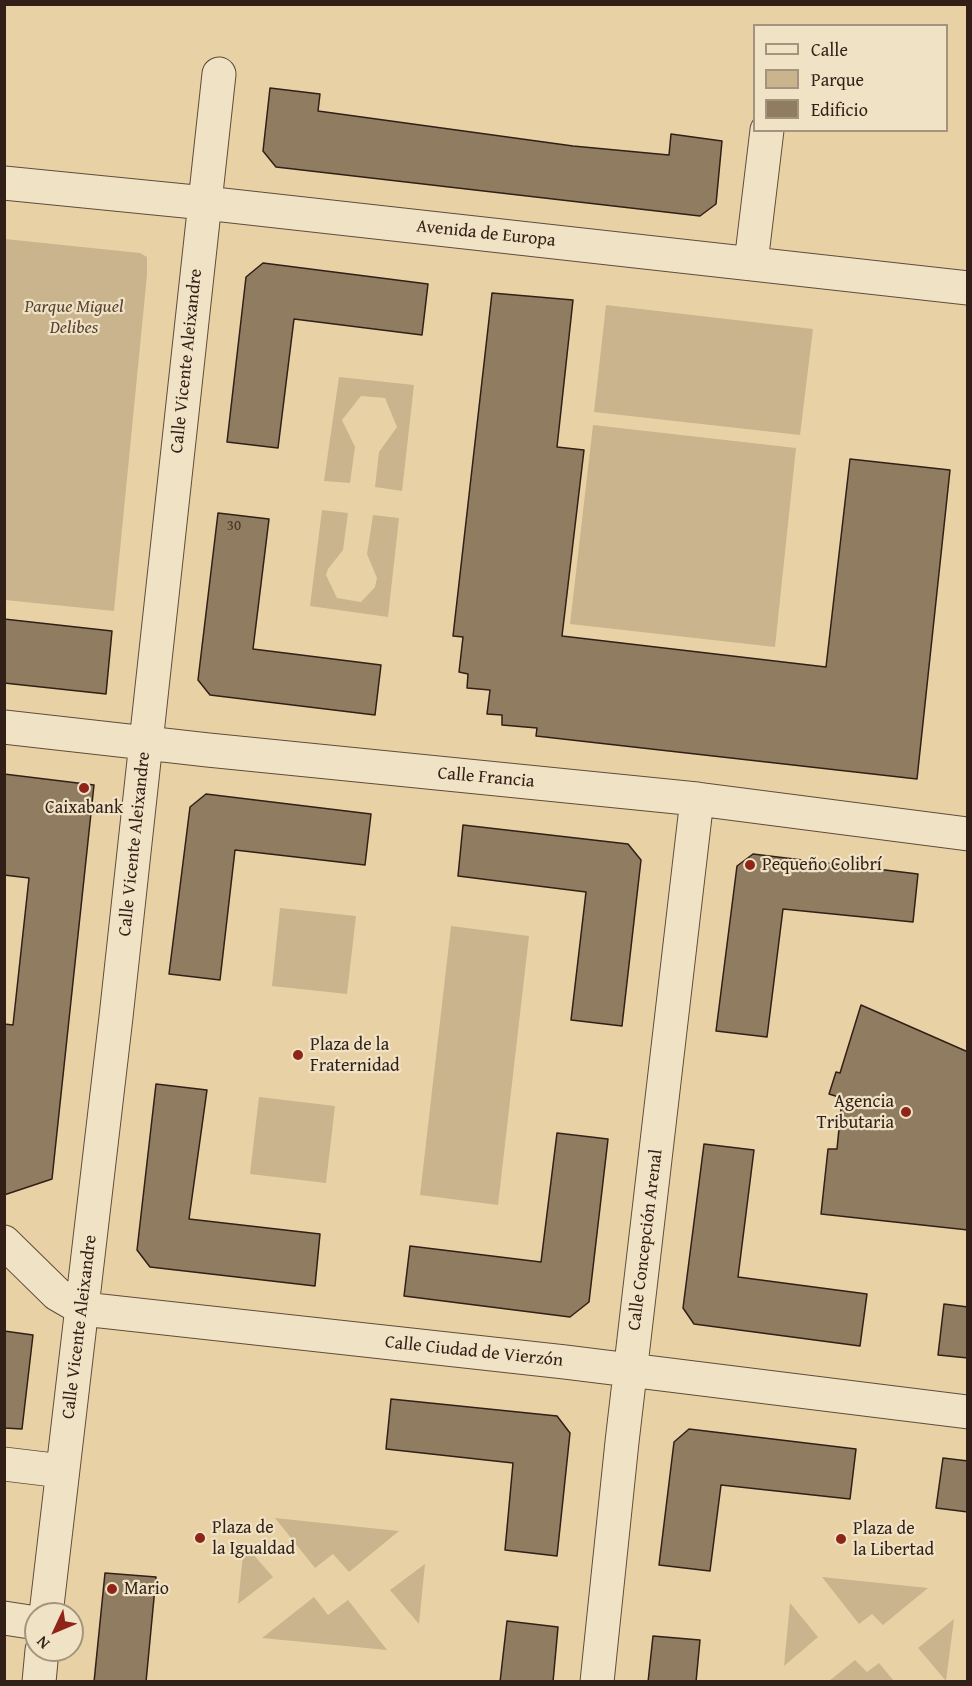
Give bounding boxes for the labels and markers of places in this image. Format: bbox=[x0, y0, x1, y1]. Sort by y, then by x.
marker: Caixabank bbox=[77, 781, 91, 795]
place label: Caixabank bbox=[45, 797, 123, 819]
place label: Pequeño Colibrí bbox=[762, 854, 882, 876]
marker: Pequeño Colibrí bbox=[743, 858, 757, 872]
place label: Plaza de la Fraternidad bbox=[310, 1034, 400, 1076]
marker: Plaza de la Fraternidad bbox=[291, 1048, 305, 1062]
place label: Agencia Tributaria bbox=[817, 1091, 894, 1134]
marker: Agencia Tributaria bbox=[899, 1105, 913, 1119]
place label: Plaza de la Igualdad bbox=[212, 1517, 295, 1559]
place label: Plaza de la Libertad bbox=[853, 1518, 934, 1561]
marker: Plaza de la Igualdad bbox=[193, 1531, 207, 1545]
marker: Plaza de la Libertad bbox=[834, 1532, 848, 1546]
place label: Mario bbox=[124, 1578, 169, 1600]
marker: Mario bbox=[105, 1582, 119, 1596]

